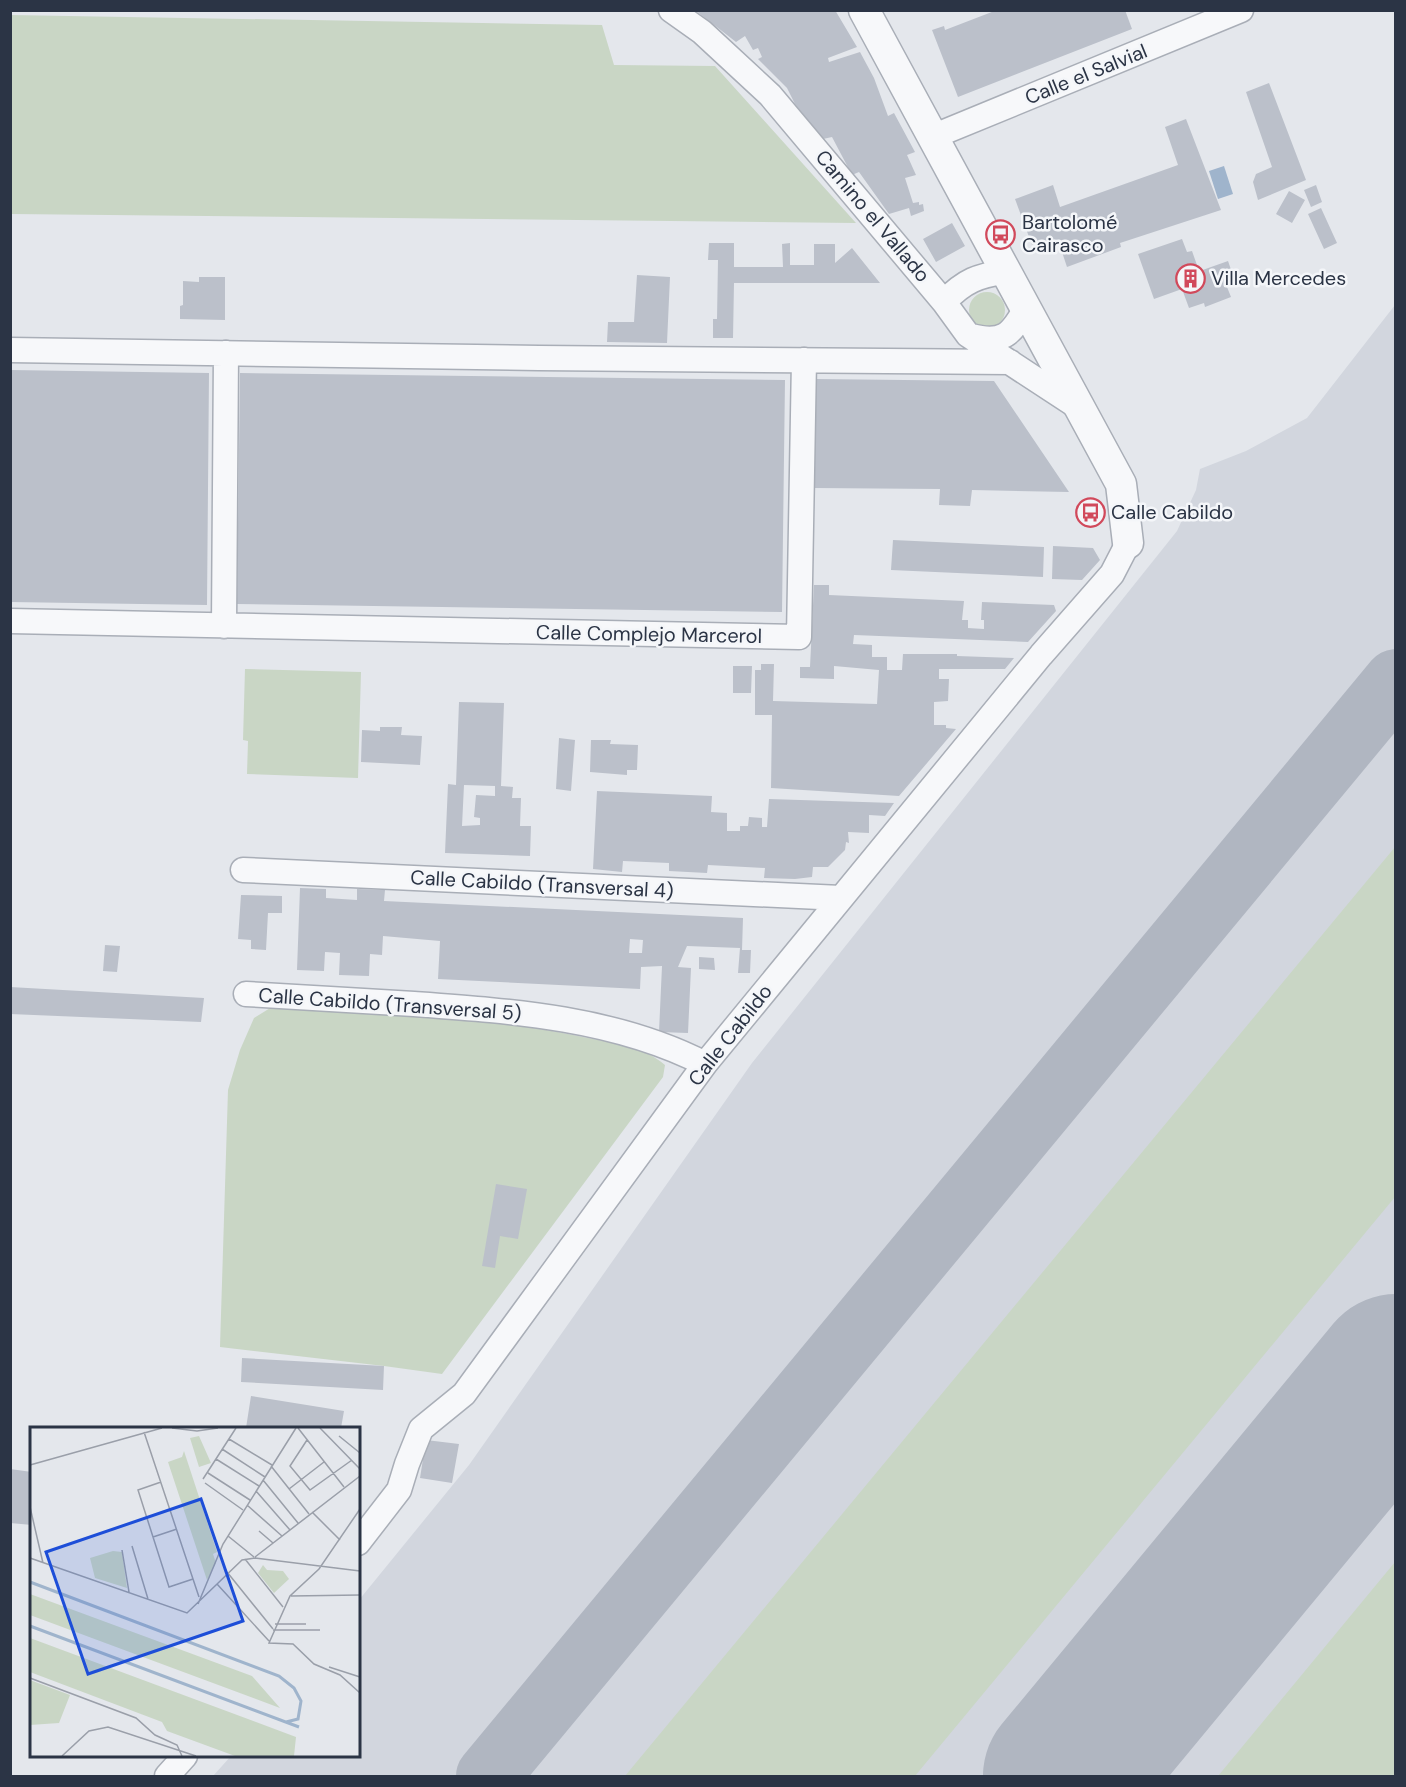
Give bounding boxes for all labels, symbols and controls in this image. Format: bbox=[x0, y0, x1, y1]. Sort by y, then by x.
street label: Calle el Salvial bbox=[1021, 38, 1151, 110]
street label: Camino el Vallado bbox=[810, 144, 936, 288]
place label: Bartolomé Cairasco bbox=[1022, 209, 1117, 258]
bus stop icon: Bartolomé Cairasco bbox=[985, 218, 1017, 250]
building icon: Villa Mercedes bbox=[1174, 262, 1206, 294]
place label: Villa Mercedes bbox=[1211, 265, 1346, 291]
bus stop icon: Calle Cabildo bbox=[1074, 496, 1106, 528]
place label: Calle Cabildo bbox=[1111, 499, 1233, 525]
street label: Calle Complejo Marcerol bbox=[536, 619, 762, 649]
street label: Calle Cabildo (Transversal 4) bbox=[410, 864, 674, 904]
street label: Calle Cabildo bbox=[682, 979, 778, 1091]
street label: Calle Cabildo (Transversal 5) bbox=[258, 982, 522, 1026]
inset map bbox=[30, 1427, 360, 1757]

